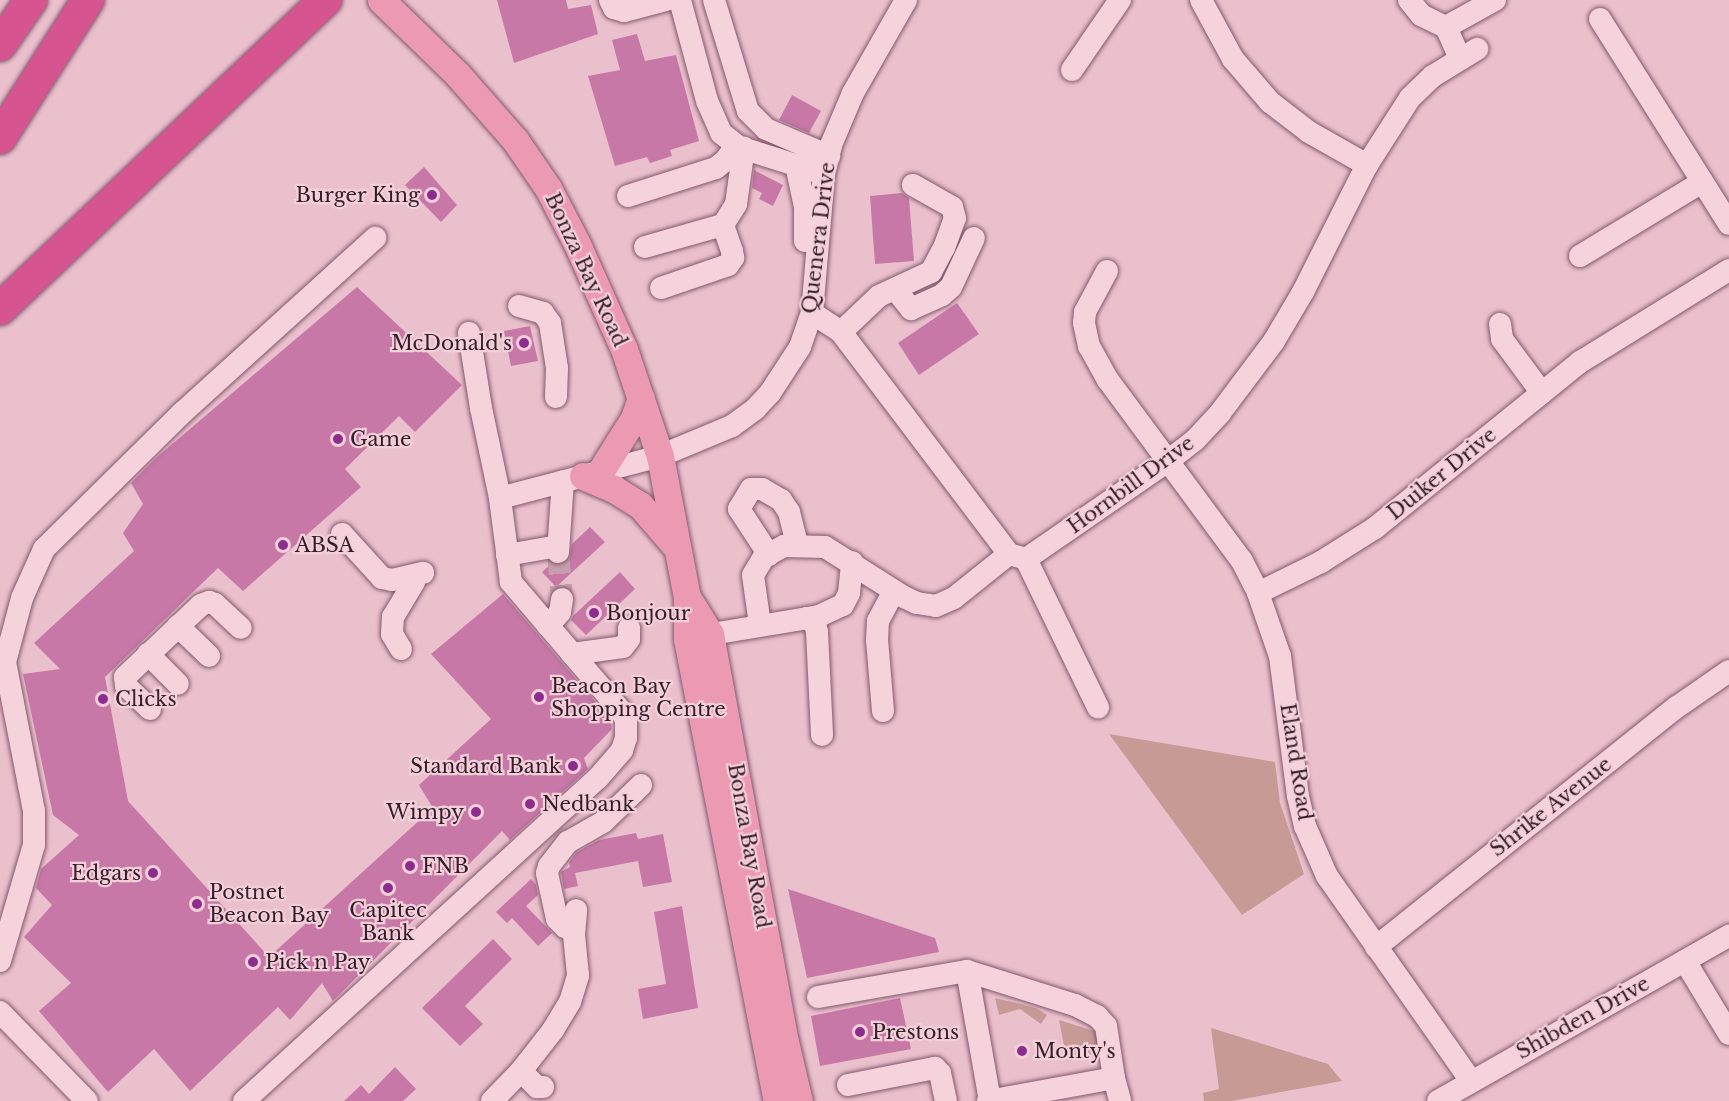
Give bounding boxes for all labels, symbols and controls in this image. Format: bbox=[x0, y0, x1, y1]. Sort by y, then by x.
street label: Quenera Drive bbox=[798, 161, 840, 315]
place label: Burger King bbox=[295, 183, 420, 207]
marker: Burger King bbox=[425, 188, 439, 202]
street label: Bonza Bay Road bbox=[540, 189, 632, 351]
place label: McDonald's bbox=[391, 331, 512, 355]
marker: McDonald's bbox=[517, 336, 531, 350]
street label: Duiker Drive bbox=[1383, 423, 1501, 525]
place label: Game bbox=[350, 427, 411, 451]
street label: Hornbill Drive bbox=[1063, 431, 1199, 539]
marker: Game bbox=[331, 432, 345, 446]
place label: ABSA bbox=[295, 533, 354, 557]
marker: ABSA bbox=[276, 538, 290, 552]
place label: Bonjour bbox=[606, 601, 690, 625]
marker: Bonjour bbox=[587, 606, 601, 620]
place label: Beacon Bay Shopping Centre bbox=[551, 674, 726, 721]
place label: Clicks bbox=[115, 687, 176, 711]
marker: Beacon Bay Shopping Centre bbox=[532, 690, 546, 704]
marker: Clicks bbox=[96, 692, 110, 706]
street label: Eland Road bbox=[1275, 702, 1317, 822]
street label: Shrike Avenue bbox=[1485, 752, 1617, 862]
place label: Standard Bank bbox=[410, 754, 561, 778]
marker: Standard Bank bbox=[566, 759, 580, 773]
street label: Bonza Bay Road bbox=[723, 761, 775, 931]
place label: Nedbank bbox=[542, 792, 635, 816]
marker: Nedbank bbox=[523, 797, 537, 811]
place label: Wimpy bbox=[386, 800, 464, 824]
marker: Wimpy bbox=[469, 805, 483, 819]
place label: FNB bbox=[422, 854, 469, 878]
marker: FNB bbox=[403, 859, 417, 873]
place label: Edgars bbox=[71, 861, 141, 885]
marker: Edgars bbox=[146, 866, 160, 880]
place label: Postnet Beacon Bay bbox=[209, 880, 329, 927]
marker: Capitec Bank bbox=[381, 881, 395, 895]
marker: Postnet Beacon Bay bbox=[190, 897, 204, 911]
place label: Capitec Bank bbox=[349, 898, 427, 945]
place label: Pick n Pay bbox=[265, 950, 371, 974]
marker: Pick n Pay bbox=[246, 955, 260, 969]
street label: Shibden Drive bbox=[1512, 972, 1654, 1064]
place label: Prestons bbox=[872, 1020, 959, 1044]
marker: Prestons bbox=[853, 1025, 867, 1039]
place label: Monty's bbox=[1034, 1039, 1116, 1063]
marker: Monty's bbox=[1015, 1044, 1029, 1058]

